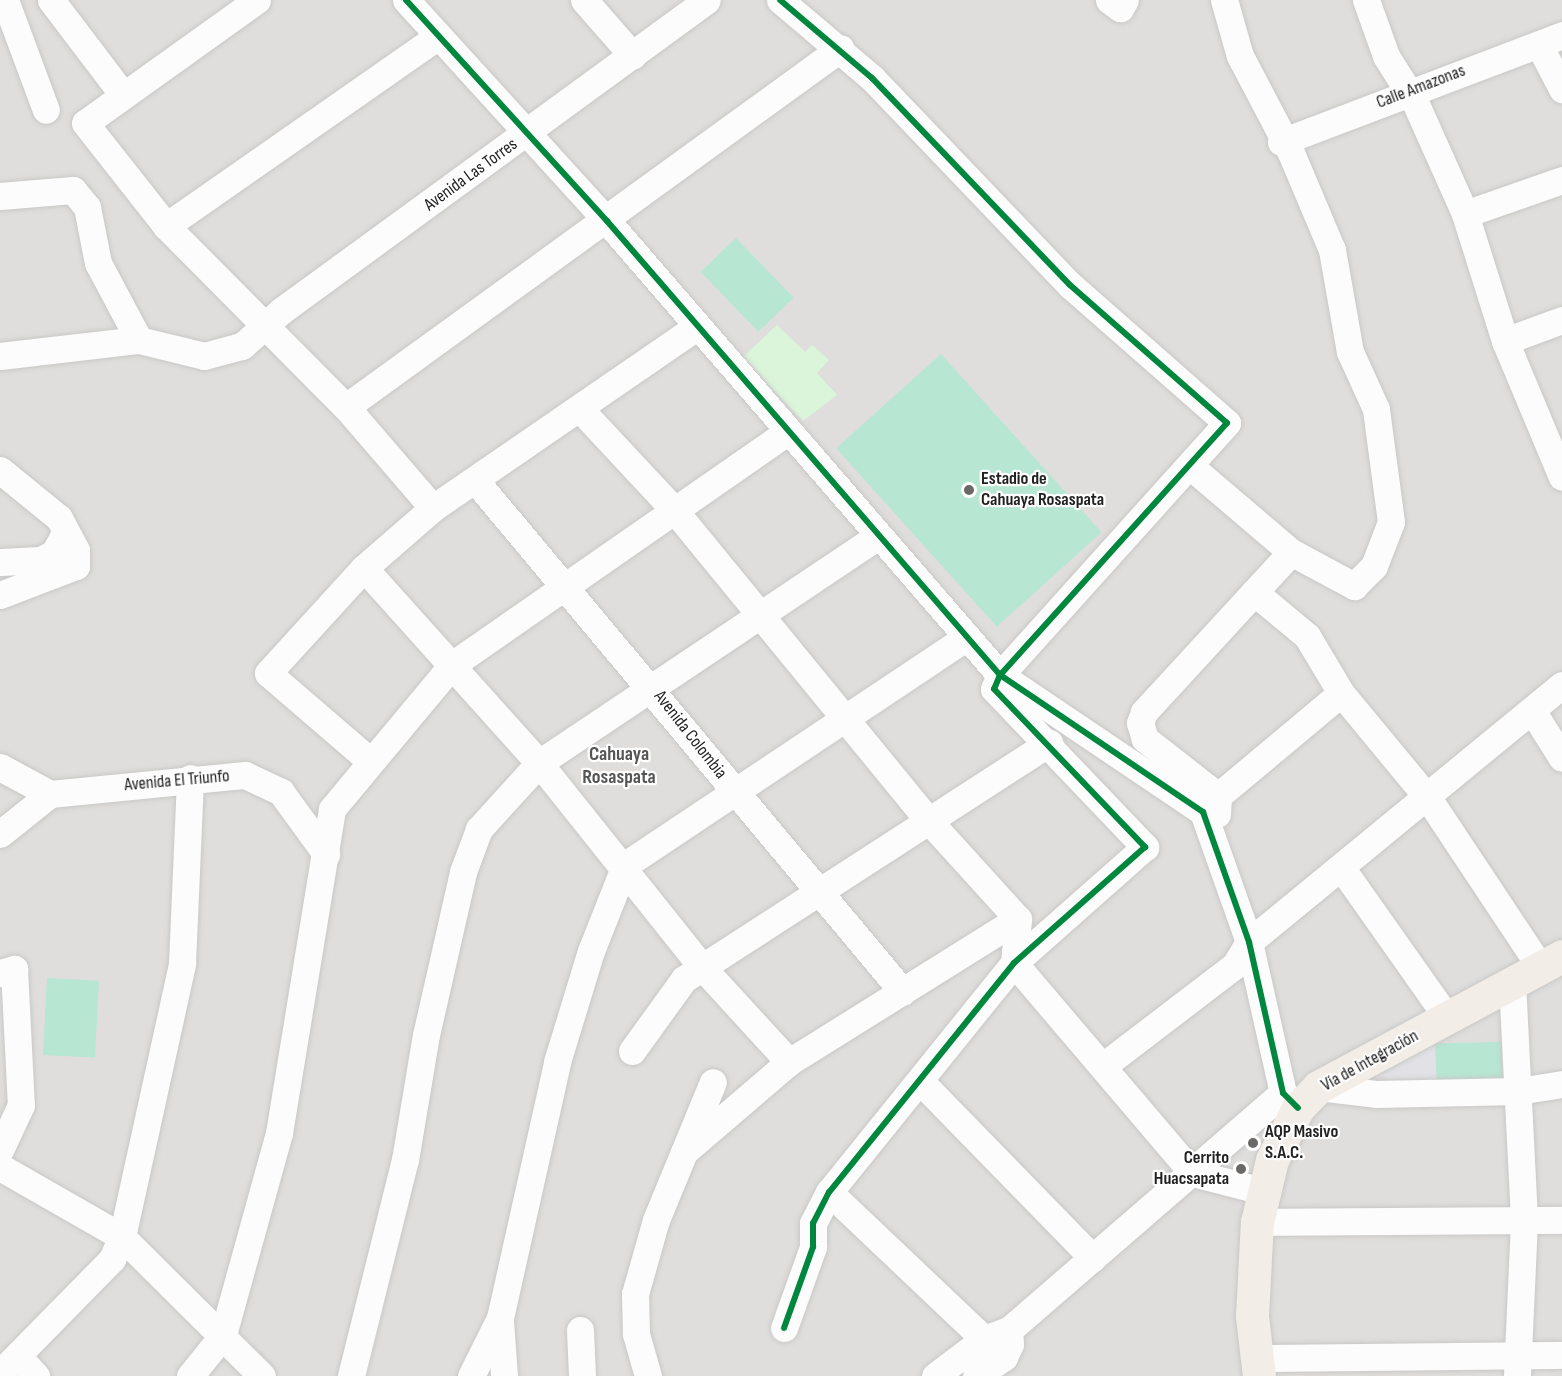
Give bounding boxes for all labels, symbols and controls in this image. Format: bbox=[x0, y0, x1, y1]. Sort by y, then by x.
street label: Calle Amazonas bbox=[1374, 60, 1468, 114]
street label: Avenida Las Torres bbox=[420, 134, 522, 216]
place label: Estadio de Cahuaya Rosaspata bbox=[981, 469, 1104, 512]
marker: Estadio de Cahuaya Rosaspata bbox=[962, 483, 976, 497]
street label: Avenida Colombia bbox=[649, 687, 731, 783]
district label: Cahuaya Rosaspata bbox=[582, 743, 656, 790]
street label: Avenida El Triunfo bbox=[124, 766, 230, 796]
street label: Vía de Integración bbox=[1318, 1025, 1422, 1097]
place label: AQP Masivo S.A.C. bbox=[1265, 1122, 1338, 1164]
marker: AQP Masivo S.A.C. bbox=[1246, 1136, 1260, 1150]
place label: Cerrito Huacsapata bbox=[1154, 1148, 1229, 1190]
marker: Cerrito Huacsapata bbox=[1234, 1162, 1248, 1176]

